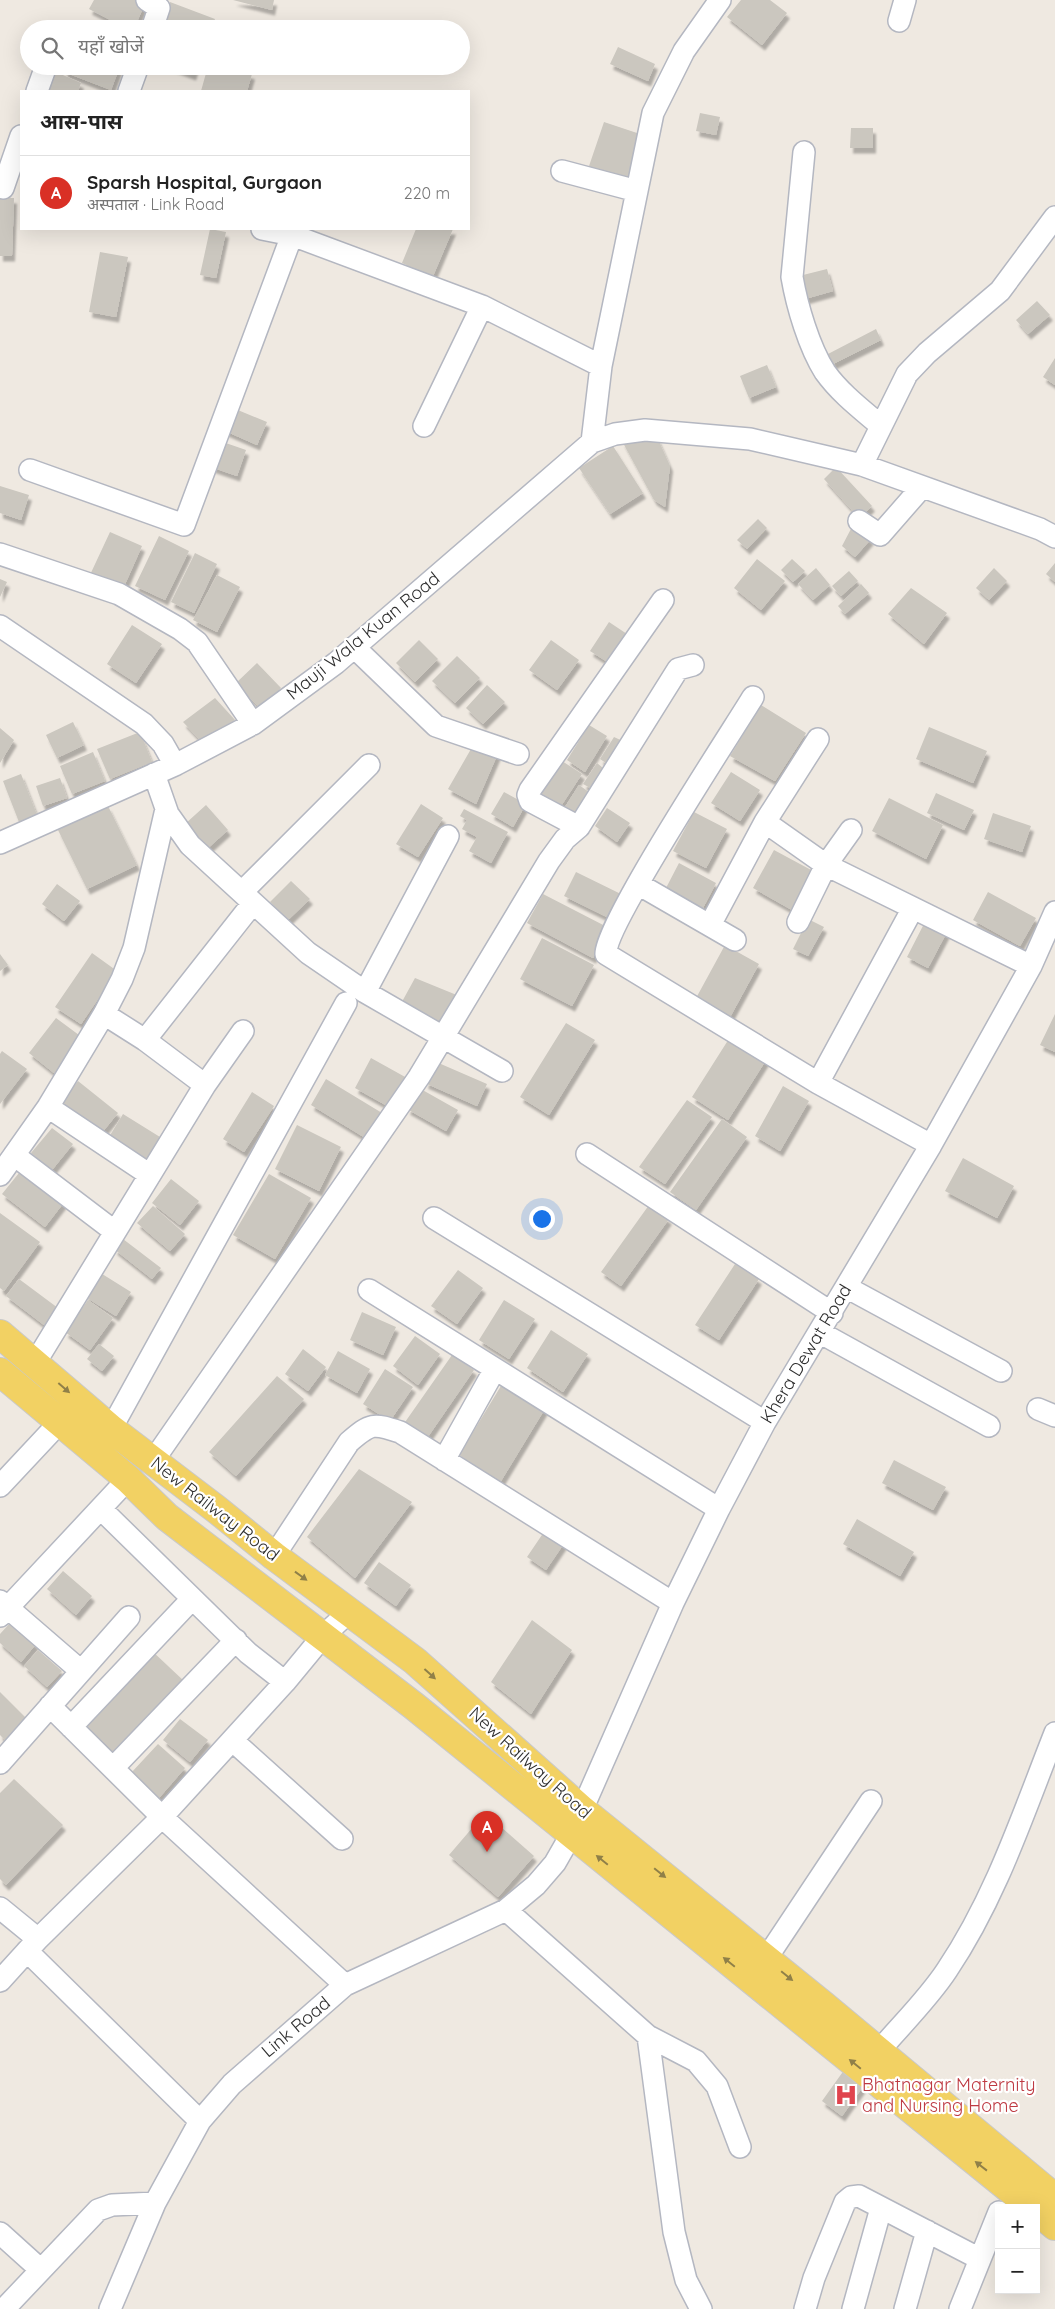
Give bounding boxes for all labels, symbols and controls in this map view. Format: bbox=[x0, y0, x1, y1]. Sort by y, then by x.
search box bbox=[20, 20, 470, 75]
icon: search bbox=[38, 34, 66, 62]
text: यहाँ खोजें bbox=[78, 34, 144, 58]
text: आस-पास bbox=[40, 108, 122, 134]
text: Sparsh Hospital, Gurgaon bbox=[87, 170, 322, 194]
text: A bbox=[51, 183, 61, 203]
text: 220 m bbox=[404, 183, 450, 203]
text: अस्पताल · Link Road bbox=[87, 194, 224, 214]
street label: Mauji Wala Kuan Road bbox=[281, 567, 444, 705]
your location bbox=[529, 1206, 555, 1232]
street label: Khera Dewat Road bbox=[755, 1280, 856, 1428]
one-way arrow bbox=[58, 1382, 70, 1393]
street label: New Railway Road bbox=[146, 1451, 284, 1566]
one-way arrow bbox=[294, 1571, 308, 1581]
one-way arrow bbox=[424, 1668, 436, 1680]
street label: New Railway Road bbox=[464, 1702, 596, 1824]
pin: A bbox=[471, 1811, 503, 1852]
one-way arrow bbox=[596, 1854, 609, 1865]
one-way arrow bbox=[653, 1868, 666, 1879]
one-way arrow bbox=[723, 1956, 736, 1967]
one-way arrow bbox=[780, 1970, 793, 1981]
street label: Link Road bbox=[256, 1991, 335, 2062]
one-way arrow bbox=[849, 2059, 862, 2070]
place label: Bhatnagar Maternity and Nursing Home bbox=[862, 2073, 1036, 2117]
hospital icon: Bhatnagar Maternity and Nursing Home bbox=[833, 2082, 859, 2108]
one-way arrow bbox=[975, 2161, 988, 2172]
map controls bbox=[995, 2204, 1040, 2294]
button: + bbox=[995, 2204, 1040, 2249]
button: − bbox=[995, 2249, 1040, 2294]

